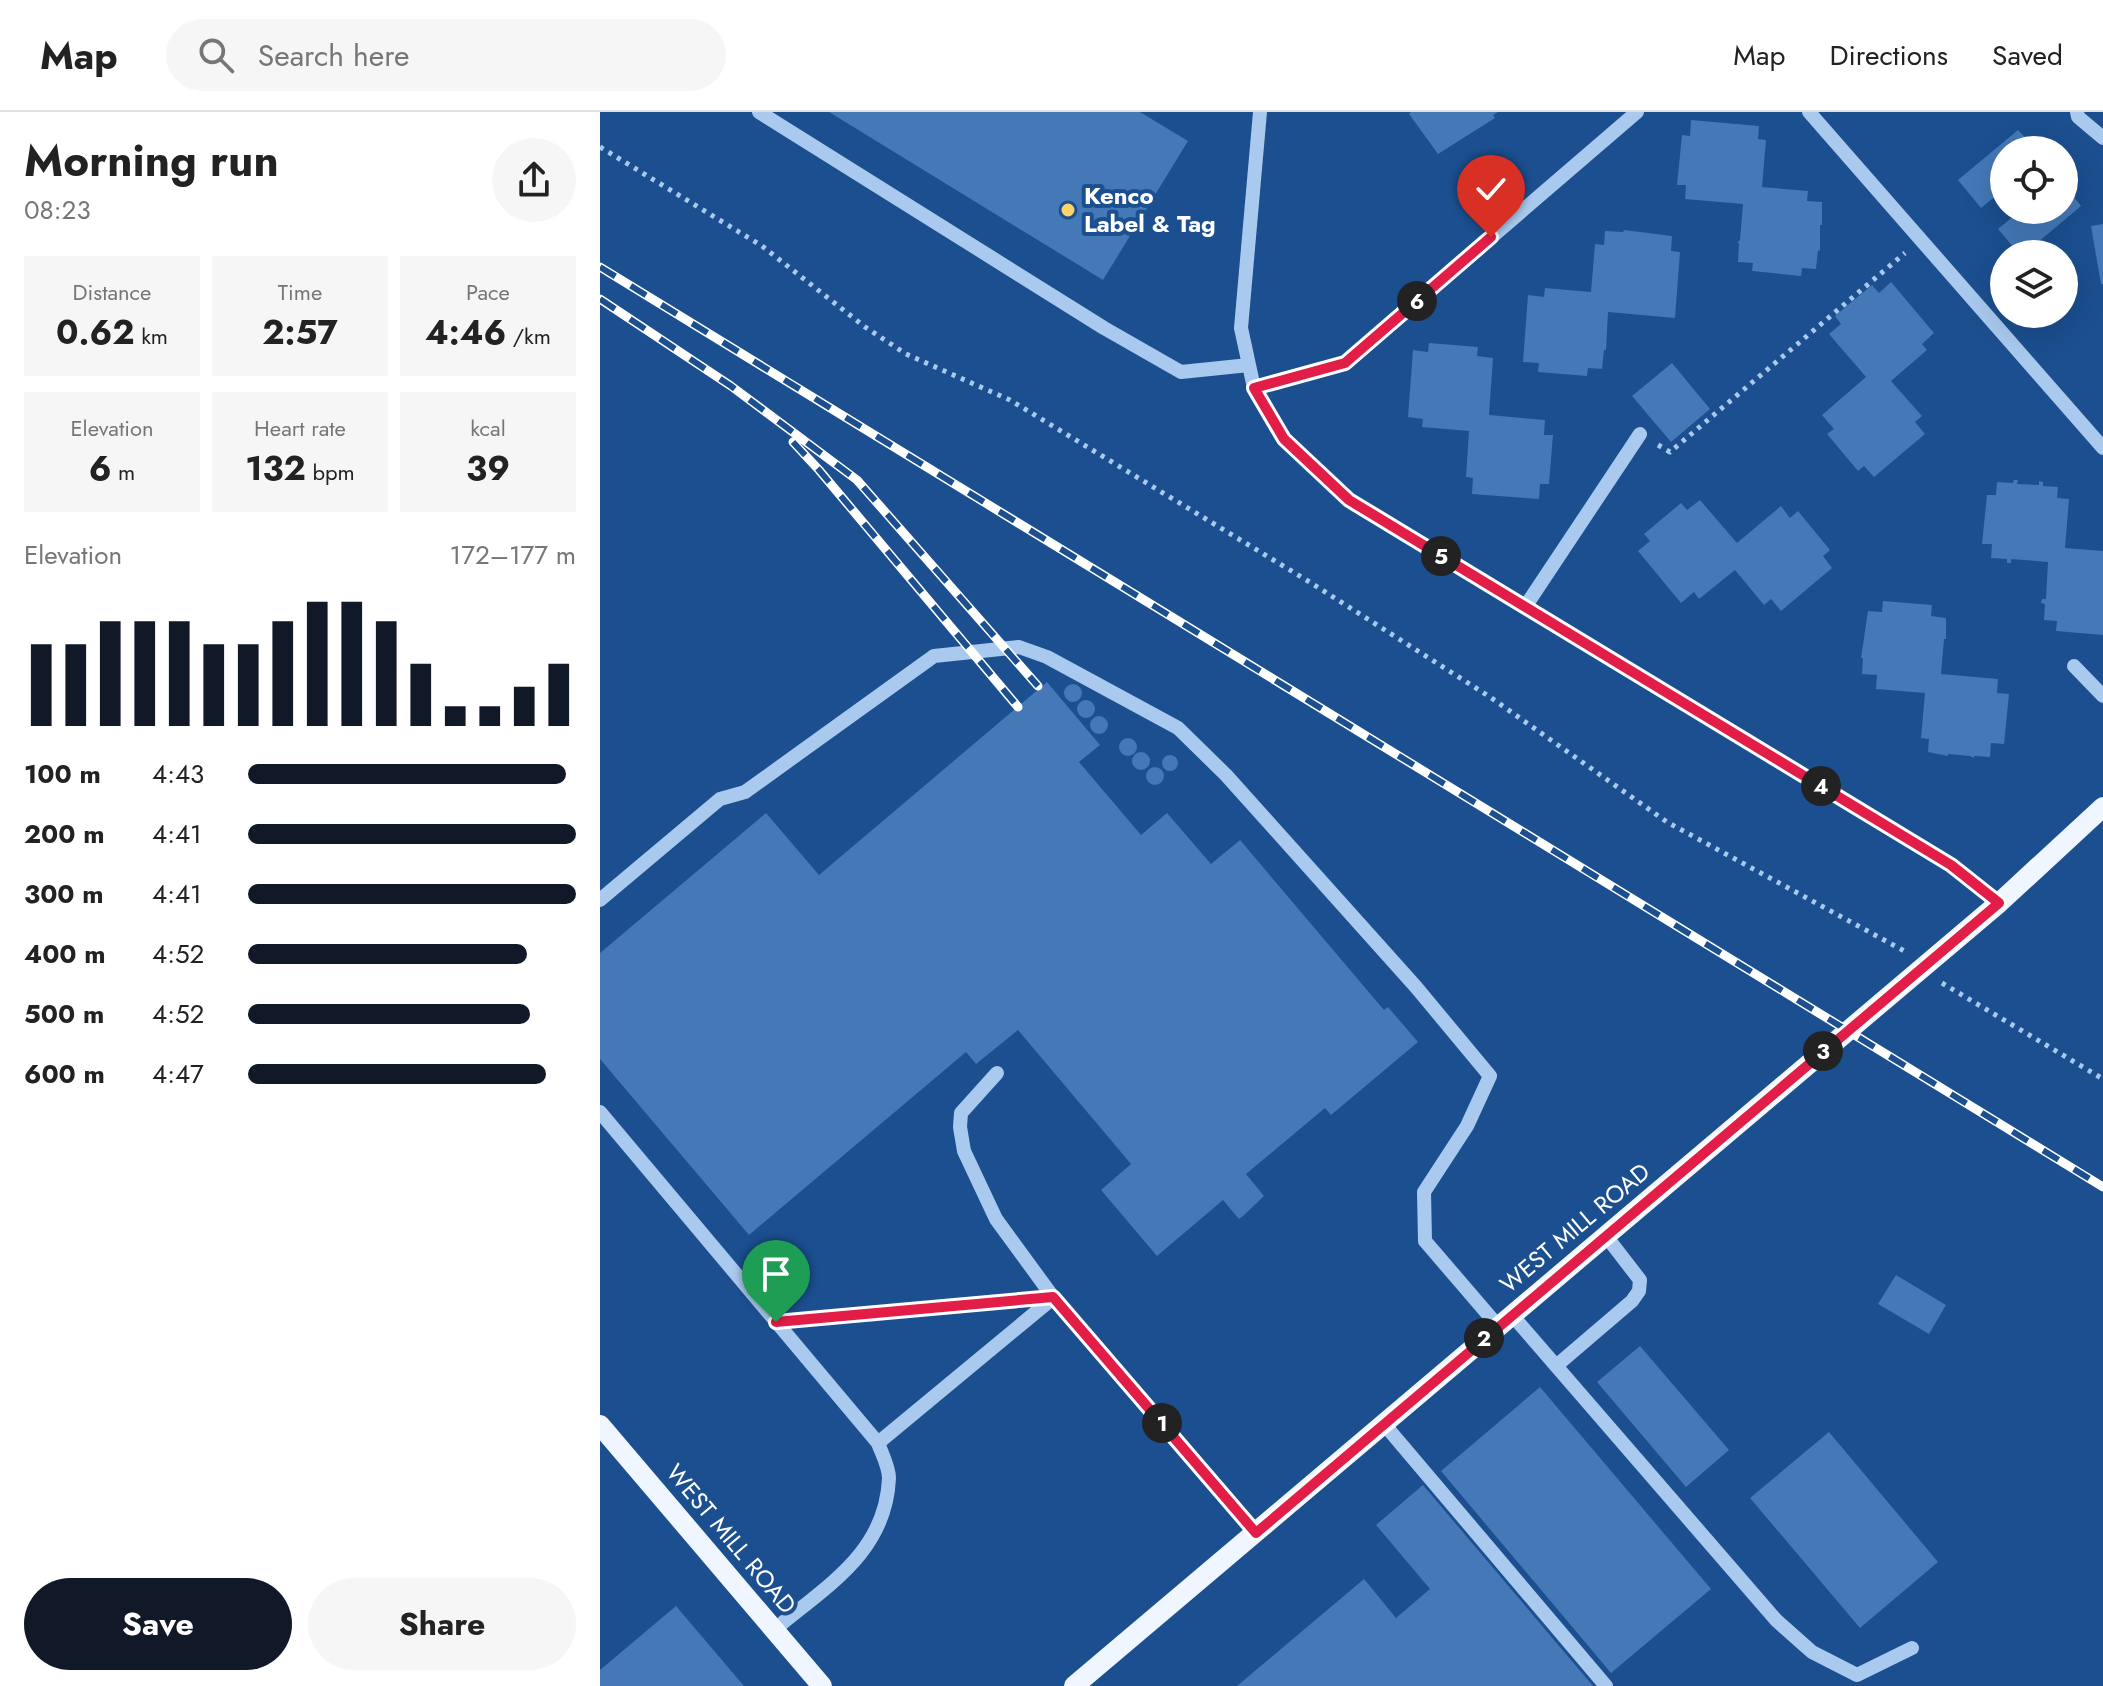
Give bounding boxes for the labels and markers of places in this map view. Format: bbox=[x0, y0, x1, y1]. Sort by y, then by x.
pin bbox=[1457, 155, 1525, 237]
place label: Kenco Label & Tag bbox=[1084, 178, 1216, 241]
marker: Kenco Label & Tag bbox=[1059, 201, 1077, 219]
pin: 6 bbox=[1397, 281, 1437, 321]
pin: 5 bbox=[1421, 536, 1461, 576]
pin: 4 bbox=[1801, 766, 1841, 806]
pin: 3 bbox=[1803, 1031, 1843, 1071]
pin bbox=[742, 1240, 810, 1322]
pin: 2 bbox=[1464, 1318, 1504, 1358]
pin: 1 bbox=[1142, 1403, 1182, 1443]

